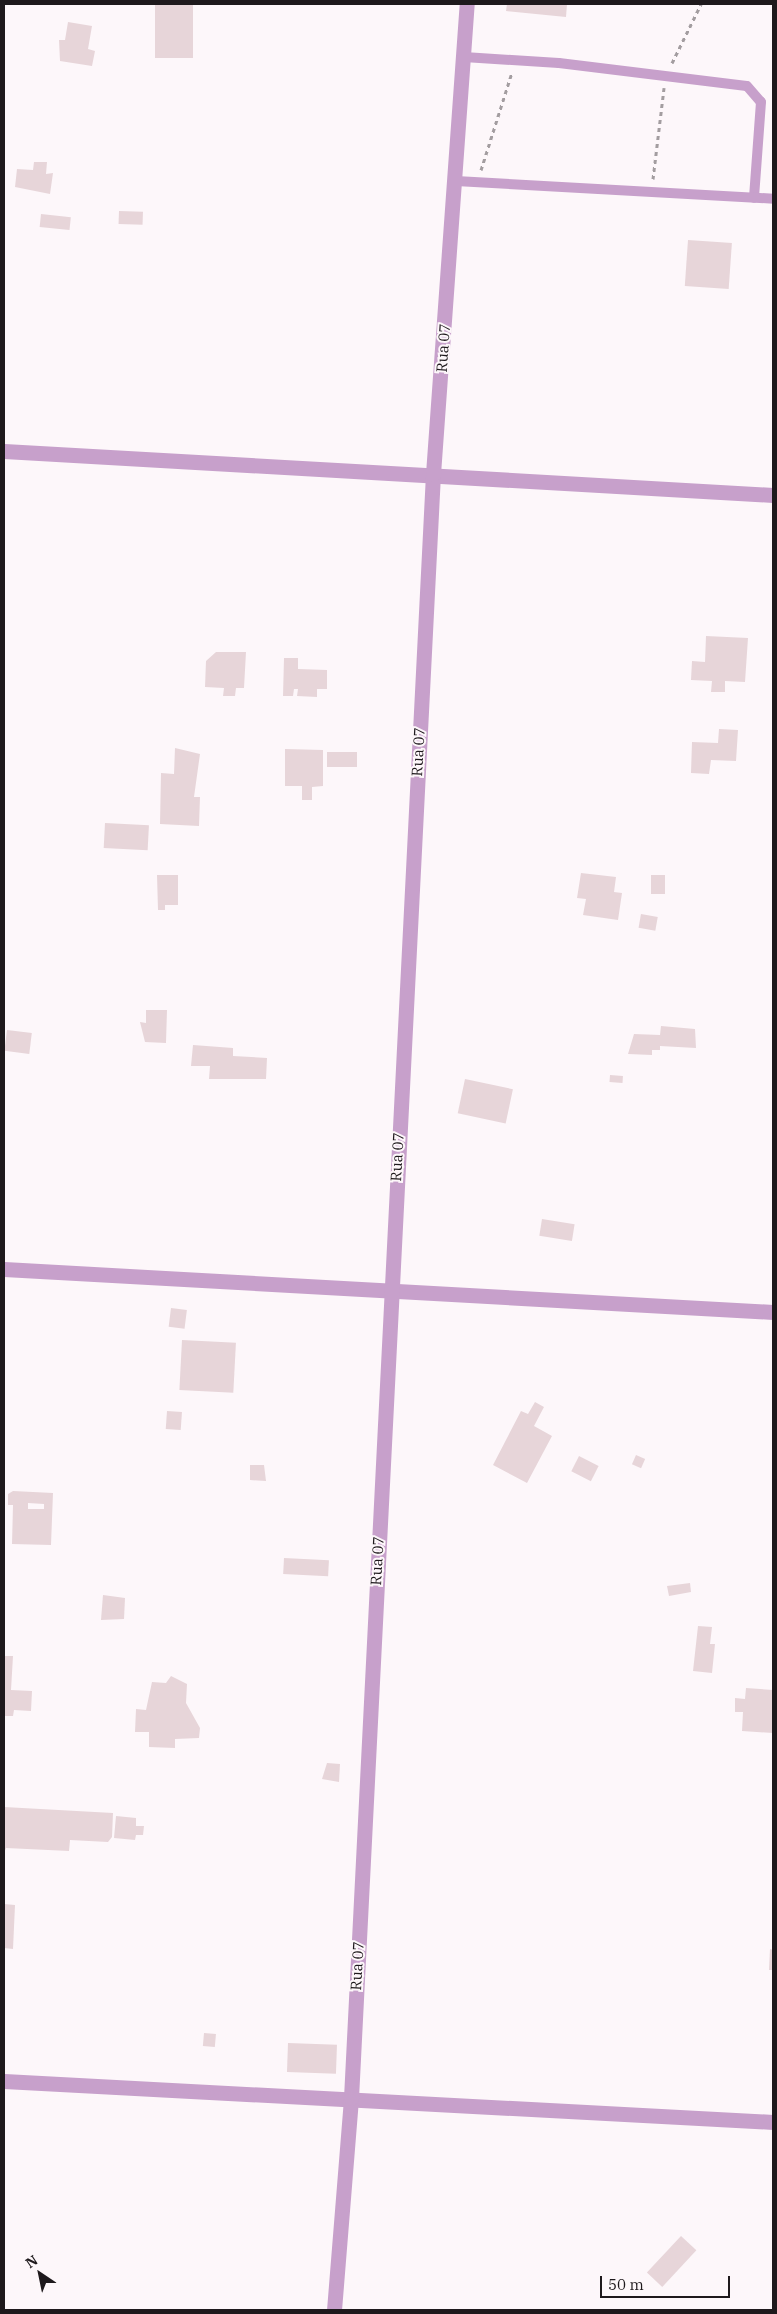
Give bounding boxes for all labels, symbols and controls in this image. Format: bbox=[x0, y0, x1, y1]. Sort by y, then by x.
street label: Rua 07 bbox=[432, 323, 454, 373]
street label: Rua 07 bbox=[408, 727, 428, 777]
street label: Rua 07 bbox=[387, 1132, 407, 1182]
street label: Rua 07 bbox=[367, 1536, 387, 1586]
street label: Rua 07 bbox=[347, 1941, 367, 1991]
north arrow bbox=[15, 2249, 65, 2299]
text: N bbox=[22, 2251, 41, 2272]
scale bar bbox=[602, 2266, 732, 2298]
text: 50 m bbox=[608, 2275, 644, 2294]

